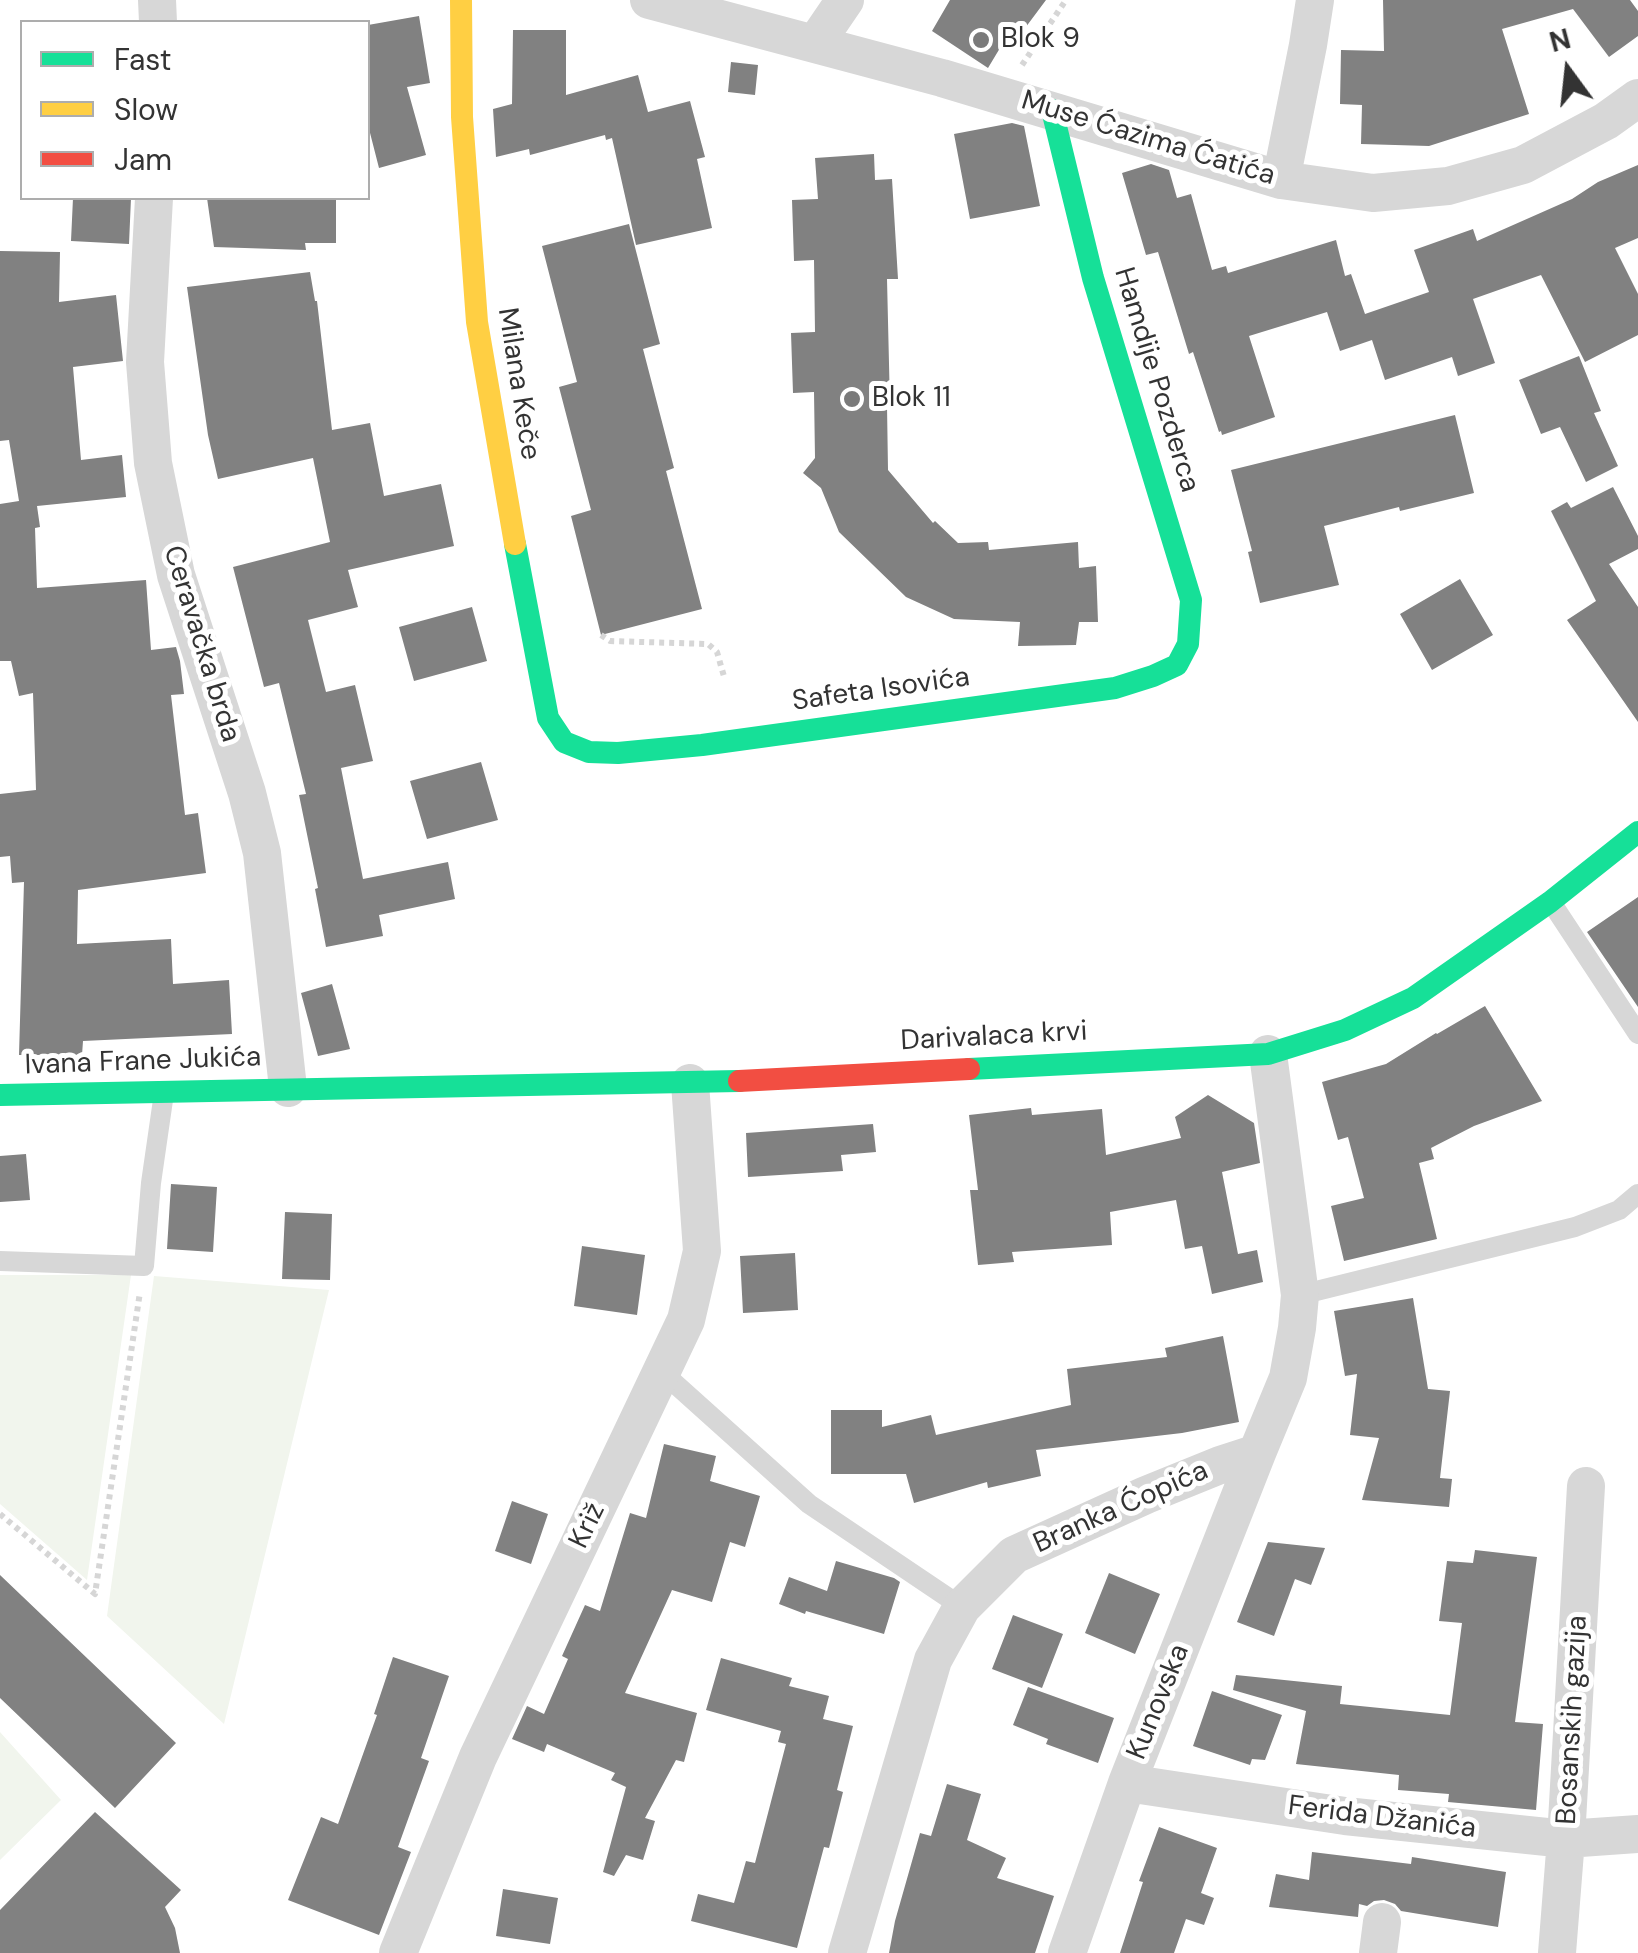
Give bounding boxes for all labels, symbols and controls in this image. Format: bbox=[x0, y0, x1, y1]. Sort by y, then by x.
legend bbox=[20, 20, 370, 200]
north arrow bbox=[1518, 20, 1618, 120]
text: N bbox=[1545, 20, 1575, 61]
place label: Blok 9 bbox=[1001, 23, 1080, 57]
marker: Blok 9 bbox=[970, 29, 992, 51]
text: Fast bbox=[114, 40, 172, 79]
street label: Muse Ćazima Ćatića bbox=[1017, 84, 1279, 194]
text: Slow bbox=[114, 90, 178, 129]
text: Jam bbox=[114, 140, 172, 179]
street label: Hamdije Pozderca bbox=[1106, 264, 1206, 496]
street label: Milana Keče bbox=[489, 305, 547, 463]
place label: Blok 11 bbox=[872, 382, 951, 416]
marker: Blok 11 bbox=[841, 388, 863, 410]
street label: Ceravačka brda bbox=[155, 542, 247, 746]
street label: Safeta Isovića bbox=[790, 661, 972, 719]
street label: Darivalaca krvi bbox=[900, 1015, 1088, 1059]
street label: Ivana Frane Jukića bbox=[24, 1041, 262, 1083]
street label: Branka Ćopića bbox=[1029, 1455, 1213, 1561]
street label: Križ bbox=[563, 1498, 613, 1554]
street label: Bosanskih gazija bbox=[1551, 1614, 1595, 1826]
street label: Kunovska bbox=[1121, 1640, 1197, 1764]
street label: Ferida Džanića bbox=[1286, 1790, 1478, 1846]

